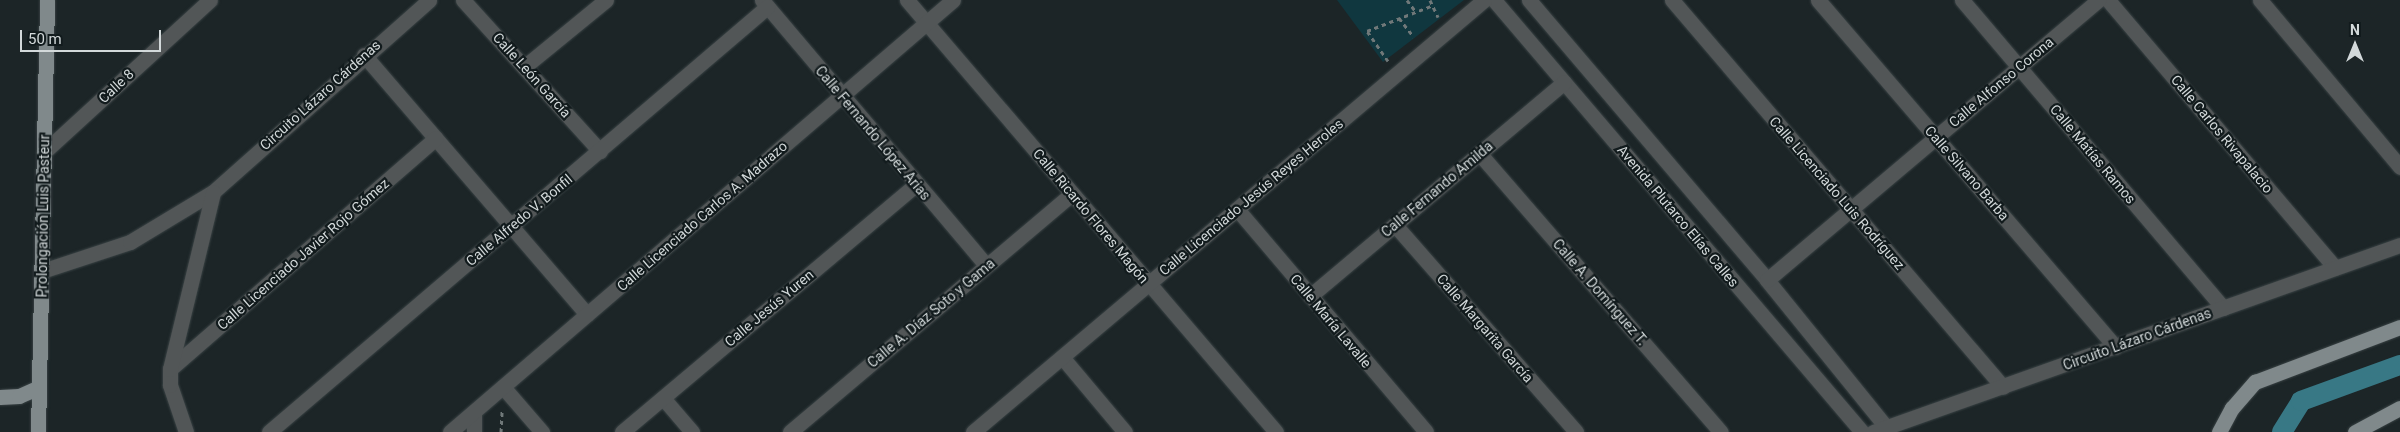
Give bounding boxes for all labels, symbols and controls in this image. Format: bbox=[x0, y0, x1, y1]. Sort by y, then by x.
scale bar bbox=[22, 20, 164, 52]
north arrow bbox=[2330, 20, 2380, 70]
text: N bbox=[2350, 22, 2360, 38]
street label: Calle León García bbox=[489, 29, 575, 121]
text: 50 m bbox=[28, 30, 62, 48]
street label: Calle Alfonso Corona bbox=[1945, 33, 2057, 131]
street label: Circuito Lázaro Cárdenas bbox=[256, 36, 384, 154]
street label: Calle Fernando López Arias bbox=[812, 62, 934, 204]
street label: Calle 8 bbox=[95, 65, 137, 107]
street label: Calle Carlos Rivapalacio bbox=[2168, 71, 2276, 197]
street label: Calle Matías Ramos bbox=[2047, 101, 2139, 207]
street label: Calle Licenciado Luis Rodríguez bbox=[1766, 113, 1908, 273]
street label: Calle Licenciado Jesús Reyes Heroles bbox=[1156, 115, 1346, 279]
street label: Calle Silvano Barba bbox=[1921, 122, 2013, 224]
street label: Prolongación Luis Pasteur bbox=[33, 134, 53, 298]
street label: Calle Licenciado Carlos A. Madrazo bbox=[613, 137, 791, 295]
street label: Calle Fernando Amilda bbox=[1378, 137, 1496, 241]
street label: Avenida Plutarco Elías Calles bbox=[1614, 142, 1742, 290]
street label: Calle Ricardo Flores Magón bbox=[1030, 145, 1152, 287]
street label: Calle Alfredo V. Bonfil bbox=[463, 171, 575, 269]
street label: Calle Licenciado Javier Rojo Gómez bbox=[214, 175, 392, 333]
street label: Calle A. Domínguez T. bbox=[1549, 235, 1651, 349]
street label: Calle A. Díaz Soto y Gama bbox=[864, 255, 998, 371]
street label: Calle Jesús Yuren bbox=[721, 266, 817, 350]
street label: Calle Margarita García bbox=[1433, 270, 1537, 386]
street label: Calle María Lavalle bbox=[1287, 271, 1375, 371]
street label: Circuito Lázaro Cárdenas bbox=[2061, 304, 2213, 374]

